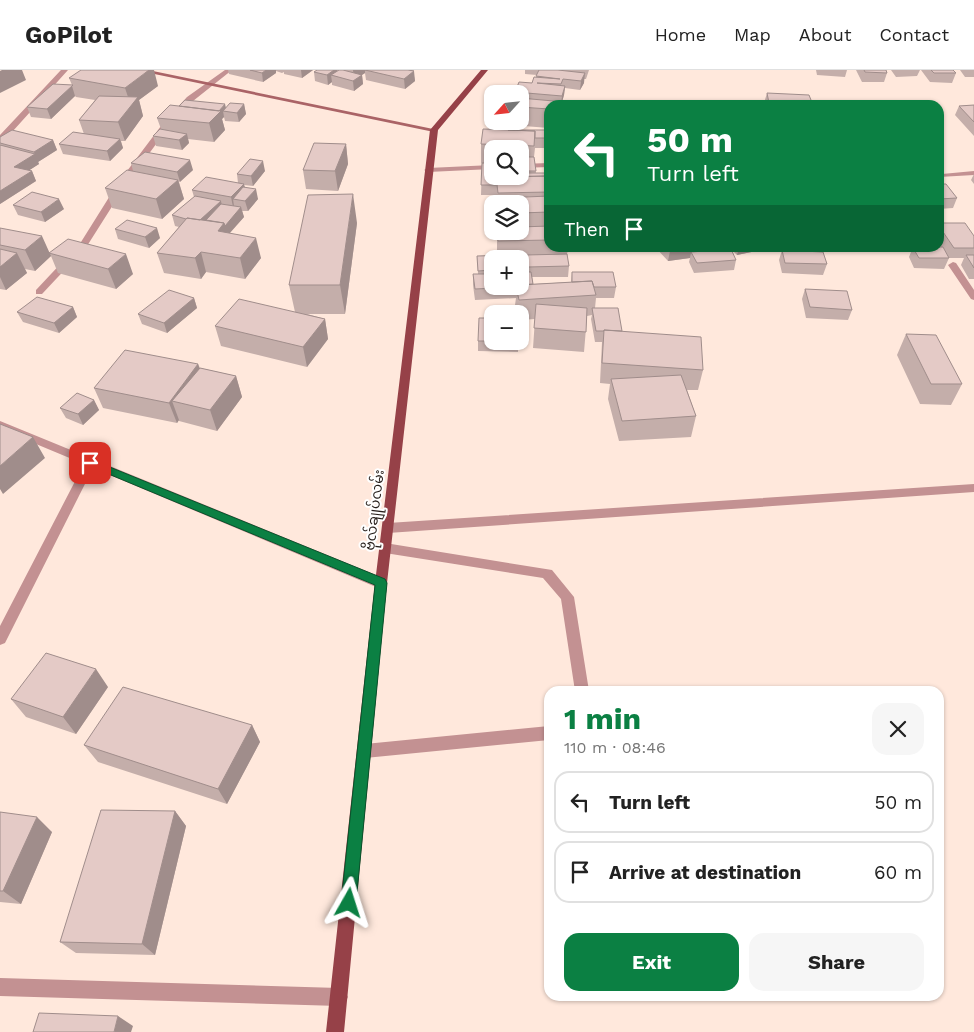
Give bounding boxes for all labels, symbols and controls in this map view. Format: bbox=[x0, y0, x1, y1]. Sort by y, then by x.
text: GoPilot bbox=[25, 21, 112, 49]
text: Home bbox=[655, 24, 706, 45]
text: Map bbox=[734, 24, 771, 45]
text: About bbox=[799, 24, 851, 45]
text: Contact bbox=[879, 24, 949, 45]
north arrow bbox=[484, 85, 529, 130]
map controls bbox=[484, 85, 529, 350]
text: 50 m bbox=[647, 119, 733, 161]
icon: left bbox=[564, 120, 629, 185]
button: search bbox=[484, 140, 529, 185]
text: Turn left bbox=[647, 161, 739, 186]
button: layers bbox=[484, 195, 529, 240]
icon: arrive bbox=[620, 215, 648, 243]
text: Then bbox=[564, 218, 610, 241]
button: + bbox=[484, 250, 529, 295]
button: − bbox=[484, 305, 529, 350]
pin bbox=[69, 442, 111, 484]
icon: arrive bbox=[76, 449, 104, 477]
street label: ဗိုလ်ချုပ်လမ်း bbox=[359, 468, 391, 552]
text: 1 min bbox=[564, 701, 641, 736]
button: close bbox=[872, 703, 924, 755]
text: 110 m · 08:46 bbox=[564, 738, 666, 757]
icon: left bbox=[566, 788, 594, 816]
text: Turn left bbox=[609, 791, 690, 814]
text: 50 m bbox=[875, 791, 922, 814]
icon: arrive bbox=[566, 858, 594, 886]
text: Arrive at destination bbox=[609, 861, 801, 884]
text: 60 m bbox=[874, 861, 922, 884]
position arrow bbox=[322, 876, 374, 928]
button: Exit bbox=[564, 933, 739, 991]
button: Share bbox=[749, 933, 924, 991]

